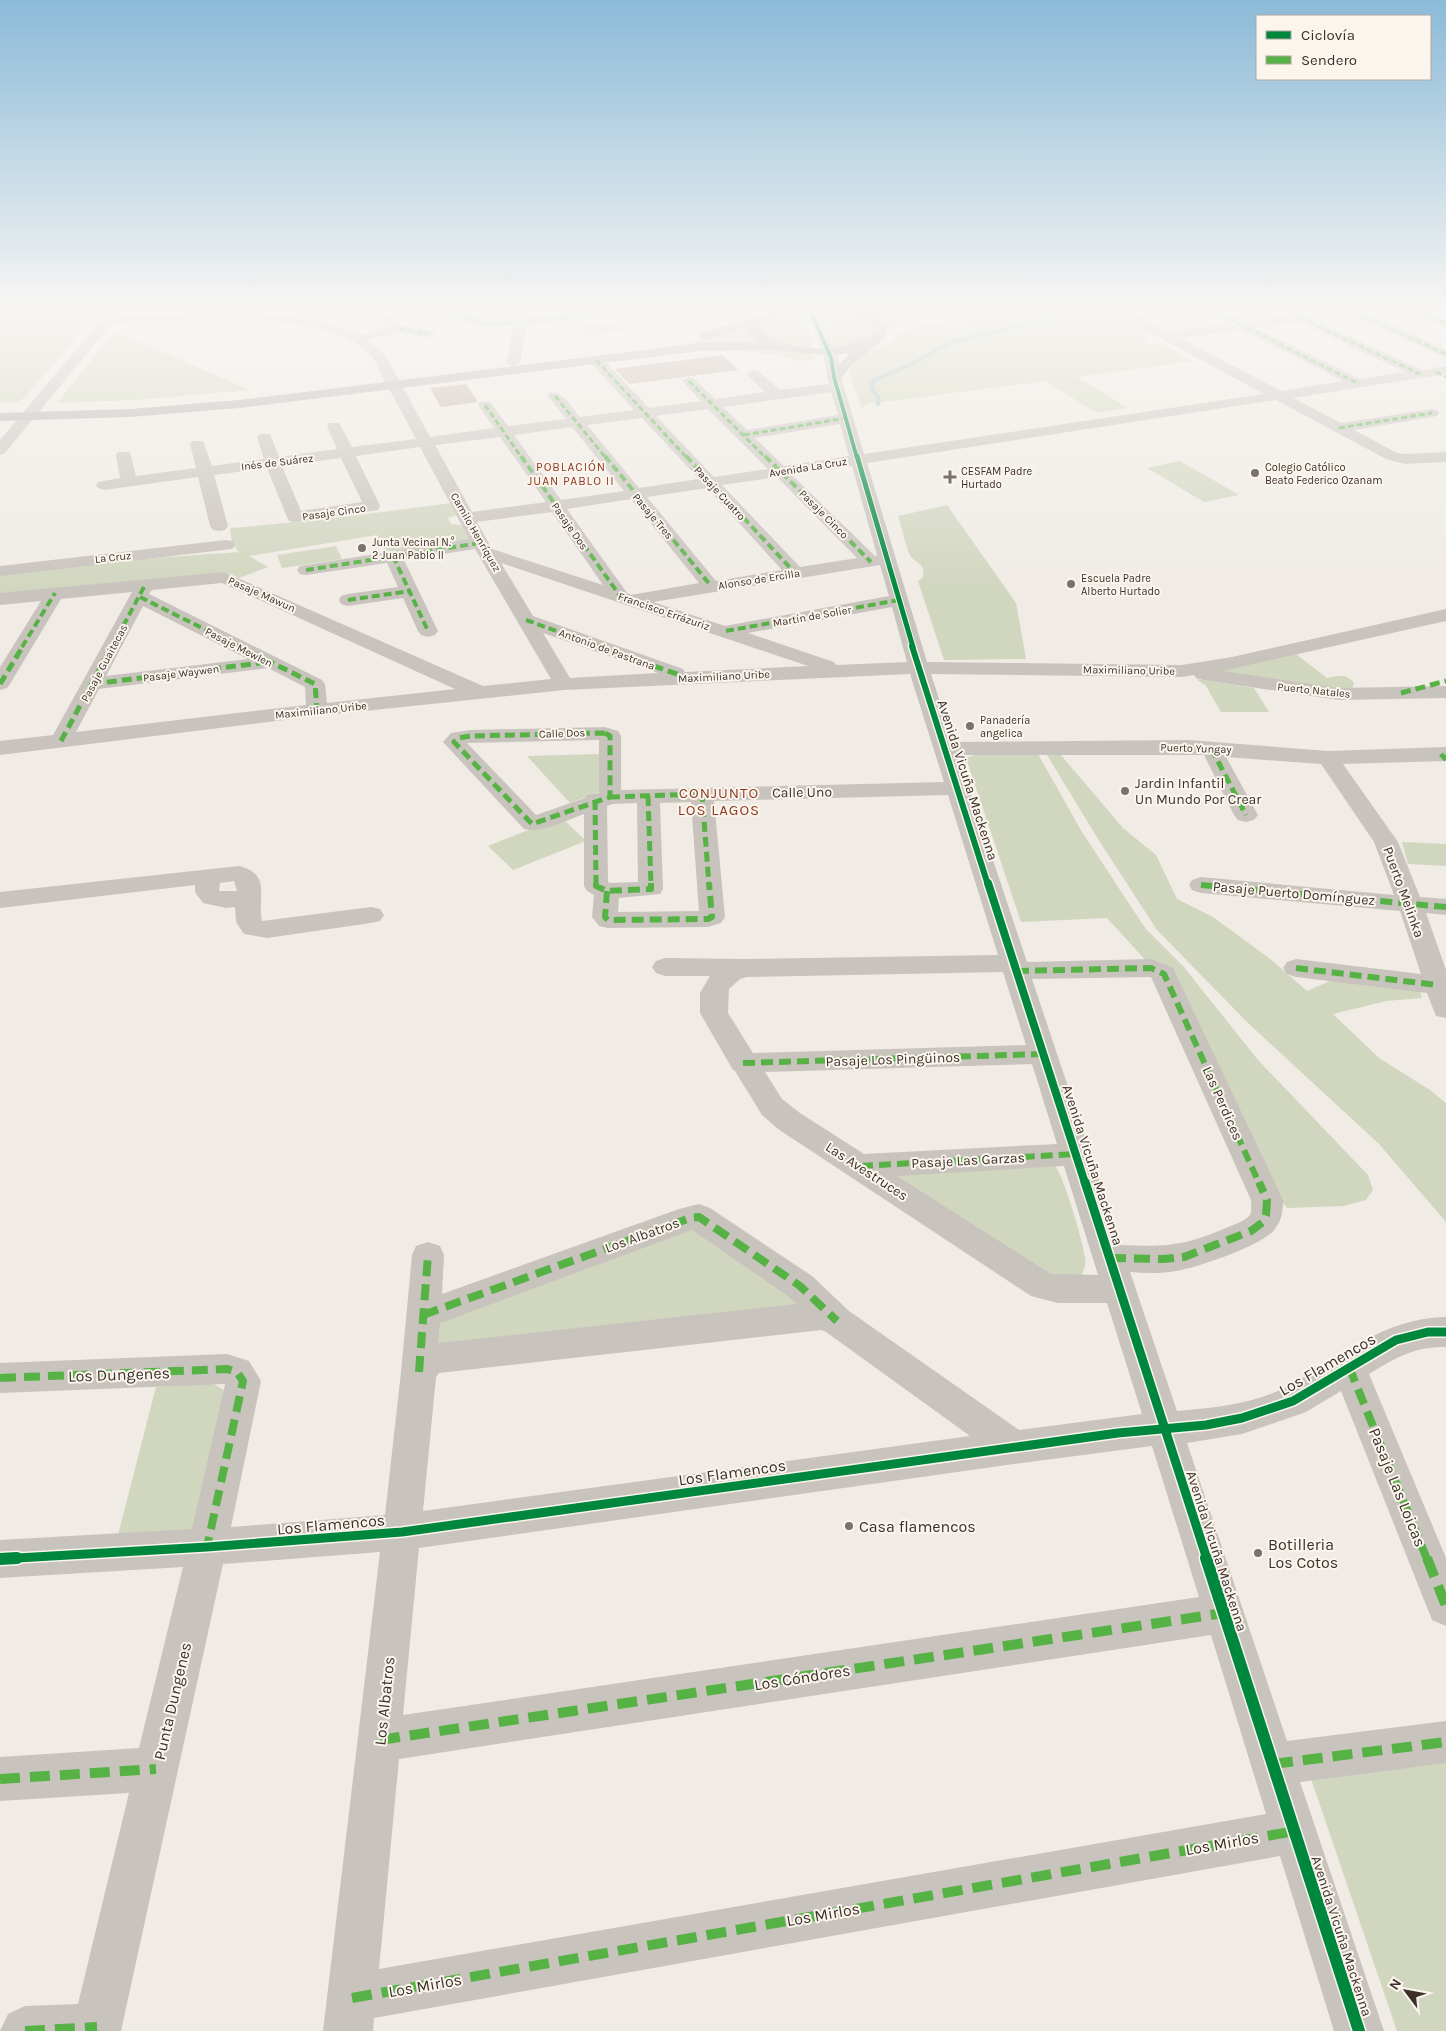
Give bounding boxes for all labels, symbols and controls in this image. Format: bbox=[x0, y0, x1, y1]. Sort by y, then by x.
legend bbox=[1256, 15, 1431, 80]
text: Ciclovía bbox=[1301, 26, 1355, 44]
text: Sendero bbox=[1301, 51, 1357, 69]
street label: Inés de Suárez bbox=[240, 452, 314, 473]
street label: Avenida La Cruz bbox=[768, 455, 848, 480]
district label: POBLACIÓN JUAN PABLO II bbox=[527, 459, 615, 488]
place label: Colegio Católico Beato Federico Ozanam bbox=[1265, 461, 1383, 487]
street label: Pasaje Cuatro bbox=[691, 464, 748, 523]
place label: CESFAM Padre Hurtado bbox=[961, 465, 1033, 491]
marker: Colegio Católico Beato Federico Ozanam bbox=[1249, 467, 1261, 479]
marker: CESFAM Padre Hurtado bbox=[943, 470, 957, 484]
street label: Pasaje Cinco bbox=[796, 487, 851, 542]
street label: Camilo Henríquez bbox=[448, 490, 503, 574]
street label: Pasaje Tres bbox=[630, 491, 676, 542]
street label: Pasaje Dos bbox=[549, 500, 591, 553]
street label: Pasaje Cinco bbox=[301, 502, 367, 523]
place label: Junta Vecinal N.° 2 Juan Pablo II bbox=[372, 536, 455, 562]
marker: Junta Vecinal N.° 2 Juan Pablo II bbox=[356, 542, 368, 554]
street label: La Cruz bbox=[94, 549, 132, 566]
street label: Alonso de Ercilla bbox=[717, 567, 801, 592]
place label: Escuela Padre Alberto Hurtado bbox=[1081, 572, 1160, 598]
street label: Pasaje Mawun bbox=[226, 574, 297, 615]
marker: Escuela Padre Alberto Hurtado bbox=[1065, 578, 1077, 590]
street label: Francisco Errázuriz bbox=[616, 590, 711, 633]
street label: Martín de Solier bbox=[772, 603, 852, 630]
street label: Pasaje Guaitecas bbox=[78, 622, 130, 704]
street label: Pasaje Mewlen bbox=[203, 625, 275, 670]
street label: Antonio de Pastrana bbox=[557, 626, 657, 673]
street label: Pasaje Waywen bbox=[142, 662, 220, 685]
street label: Maximiliano Uribe bbox=[1083, 663, 1176, 678]
street label: Maximiliano Uribe bbox=[678, 668, 771, 685]
street label: Puerto Natales bbox=[1277, 680, 1351, 701]
street label: Avenida Vicuña Mackenna bbox=[934, 698, 1002, 862]
street label: Maximiliano Uribe bbox=[275, 699, 368, 722]
place label: Panadería angelica bbox=[980, 714, 1030, 740]
marker: Panadería angelica bbox=[964, 720, 976, 732]
street label: Calle Dos bbox=[539, 726, 586, 741]
street label: Puerto Yungay bbox=[1160, 741, 1232, 756]
place label: Jardin Infantil Un Mundo Por Crear bbox=[1135, 775, 1262, 808]
street label: Calle Uno bbox=[772, 783, 832, 802]
district label: CONJUNTO LOS LAGOS bbox=[678, 784, 760, 819]
marker: Jardin Infantil Un Mundo Por Crear bbox=[1119, 785, 1131, 797]
street label: Puerto Melinka bbox=[1379, 844, 1428, 940]
street label: Pasaje Puerto Domínguez bbox=[1212, 878, 1376, 909]
street label: Pasaje Los Pingüinos bbox=[825, 1049, 961, 1070]
street label: Las Perdices bbox=[1199, 1064, 1246, 1143]
street label: Avenida Vicuña Mackenna bbox=[1059, 1083, 1127, 1247]
street label: Las Avestruces bbox=[822, 1138, 911, 1204]
street label: Pasaje Las Garzas bbox=[911, 1149, 1025, 1172]
street label: Los Albatros bbox=[603, 1214, 682, 1257]
street label: Los Flamencos bbox=[1276, 1329, 1379, 1400]
street label: Los Dungenes bbox=[68, 1363, 170, 1386]
street label: Pasaje Las Loicas bbox=[1365, 1425, 1430, 1550]
street label: Los Flamencos bbox=[677, 1456, 787, 1489]
street label: Avenida Vicuña Mackenna bbox=[1183, 1469, 1251, 1633]
street label: Los Flamencos bbox=[276, 1510, 386, 1539]
place label: Casa flamencos bbox=[859, 1517, 976, 1536]
marker: Casa flamencos bbox=[843, 1520, 855, 1532]
place label: Botilleria Los Cotos bbox=[1268, 1535, 1338, 1572]
marker: Botilleria Los Cotos bbox=[1252, 1547, 1264, 1559]
street label: Punta Dungenes bbox=[150, 1640, 195, 1762]
street label: Los Albatros bbox=[370, 1656, 399, 1746]
street label: Los Cóndores bbox=[753, 1661, 852, 1694]
street label: Los Mirlos bbox=[1184, 1828, 1260, 1859]
street label: Avenida Vicuña Mackenna bbox=[1308, 1854, 1376, 2018]
street label: Los Mirlos bbox=[785, 1899, 861, 1930]
north arrow bbox=[1381, 1966, 1431, 2016]
street label: Los Mirlos bbox=[387, 1970, 463, 2001]
text: N bbox=[1386, 1976, 1405, 1993]

